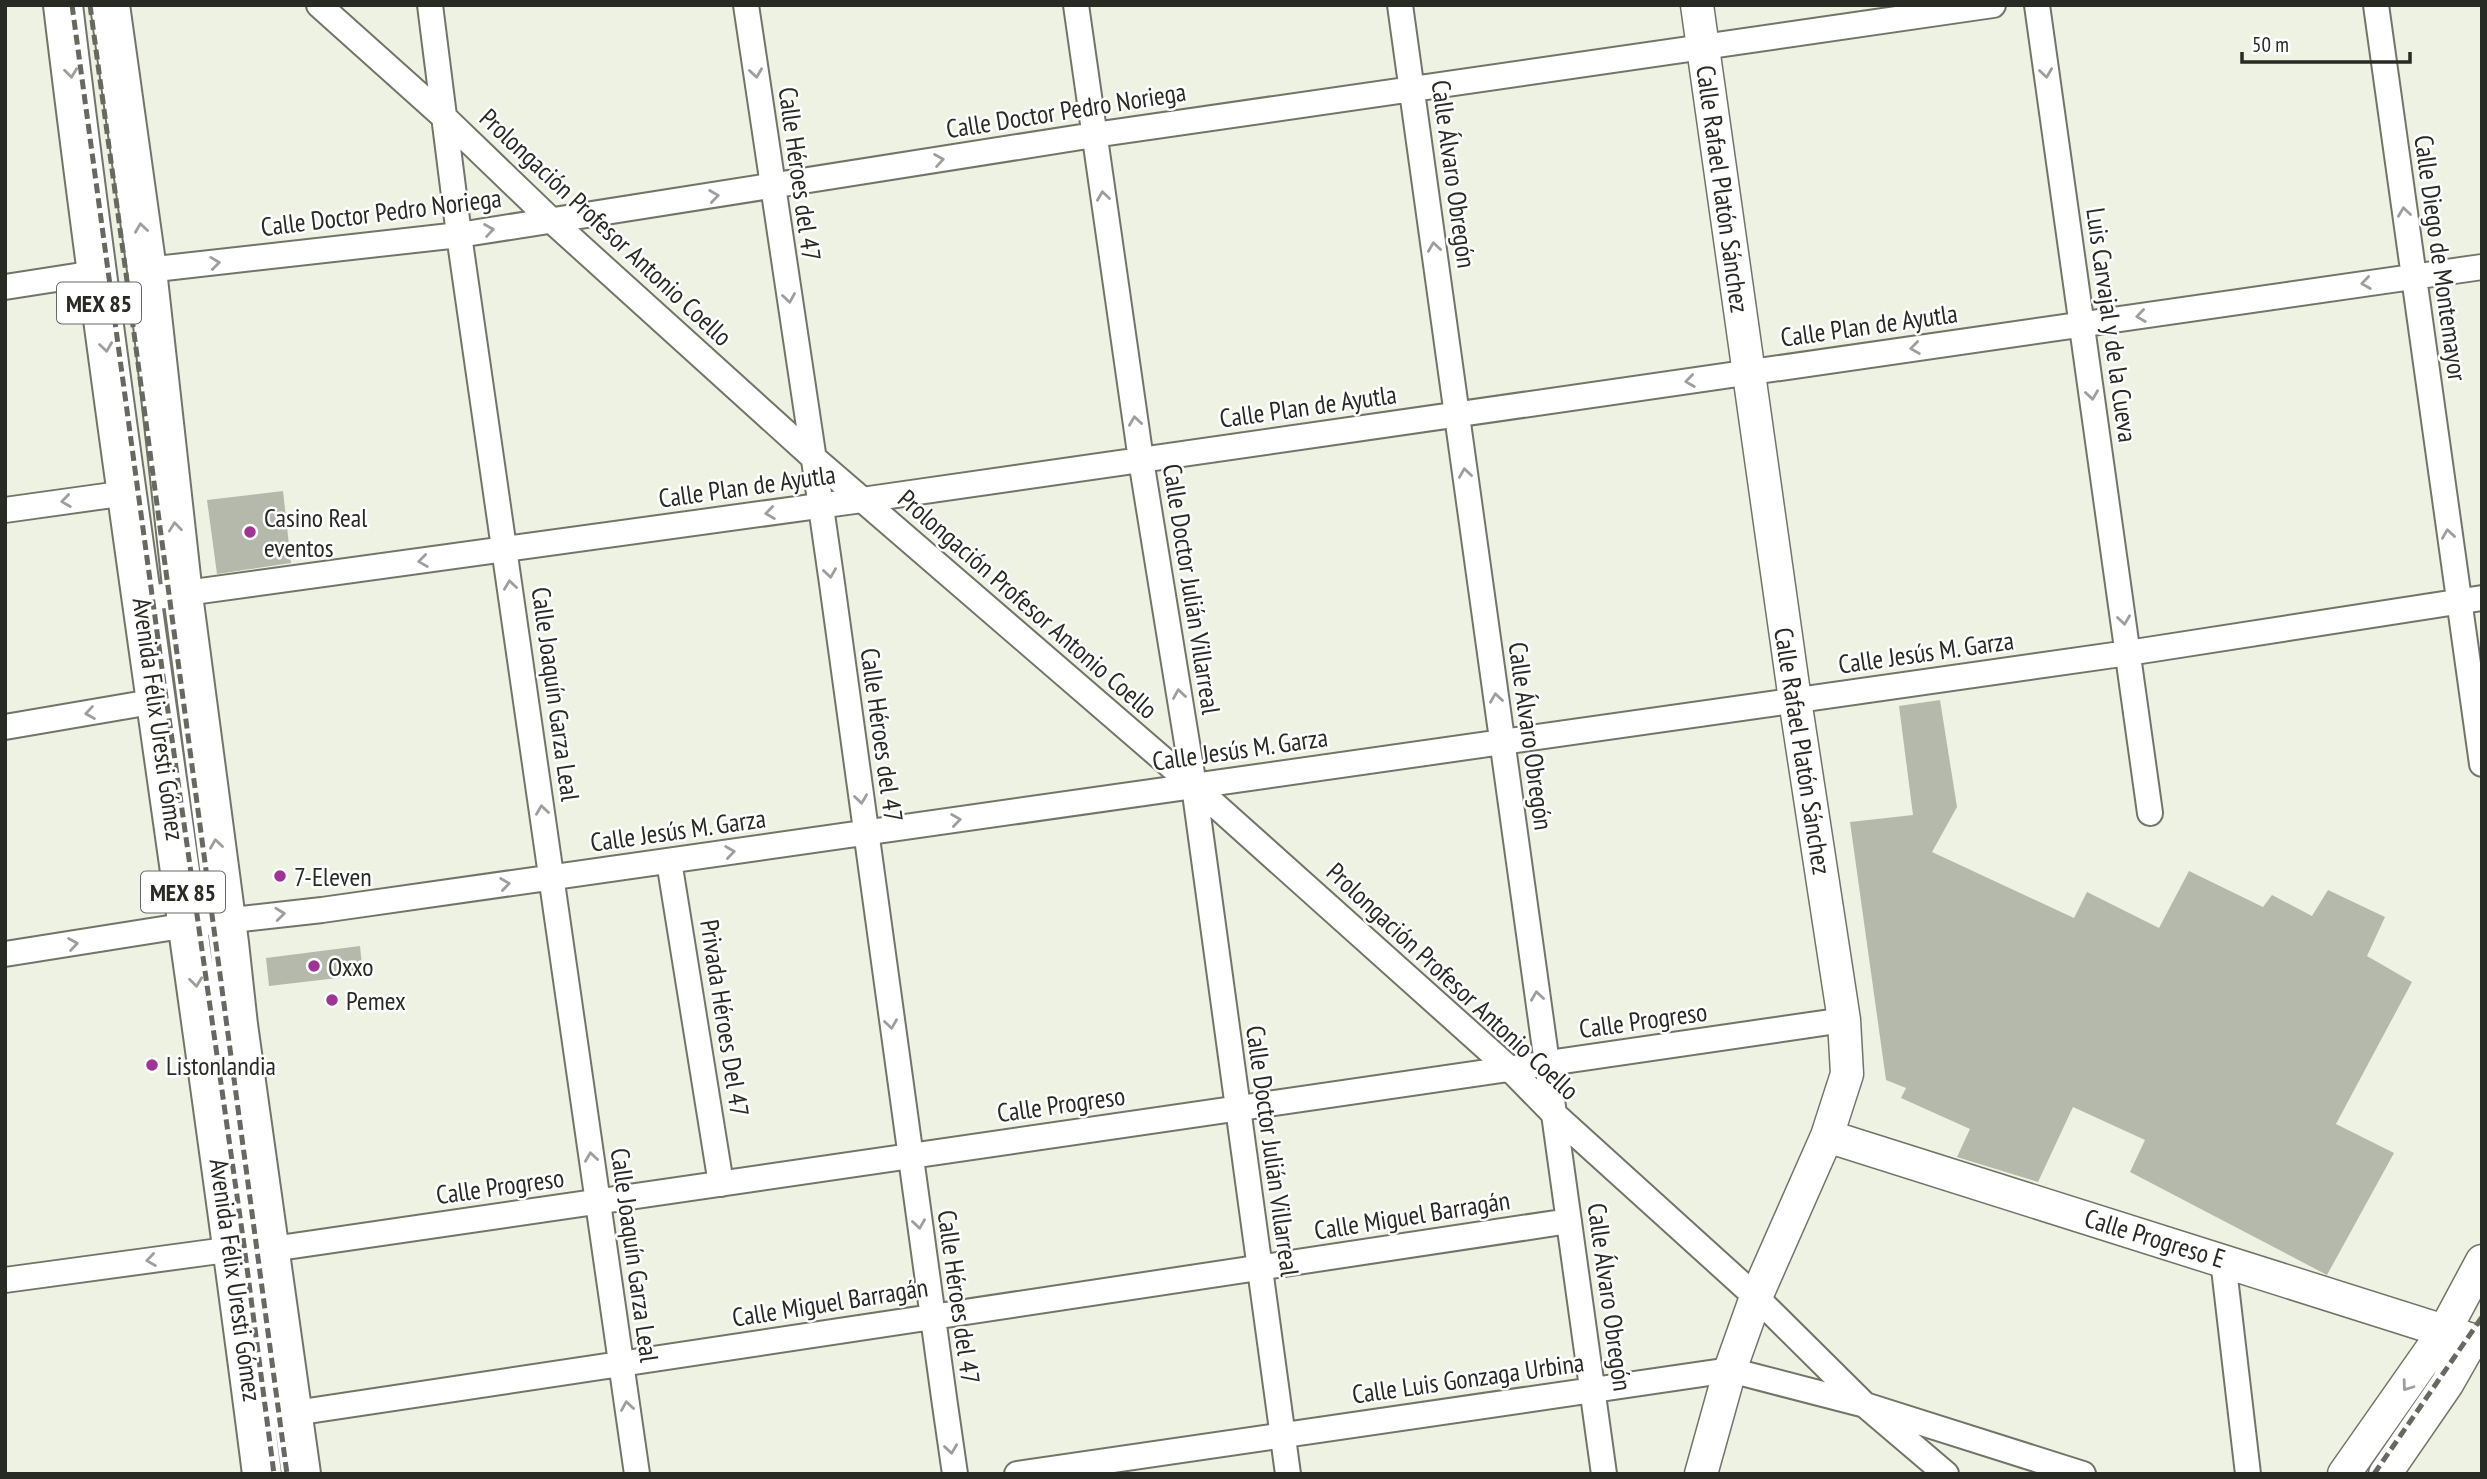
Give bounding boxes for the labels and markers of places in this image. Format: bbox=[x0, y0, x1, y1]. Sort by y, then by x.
place label: Casino Real eventos bbox=[264, 501, 367, 564]
marker: Casino Real eventos bbox=[242, 524, 258, 540]
place label: 7-Eleven bbox=[294, 860, 372, 893]
marker: 7-Eleven bbox=[272, 868, 288, 884]
place label: Oxxo bbox=[328, 950, 374, 983]
marker: Oxxo bbox=[306, 958, 322, 974]
place label: Pemex bbox=[346, 984, 406, 1017]
marker: Pemex bbox=[324, 992, 340, 1008]
place label: Listonlandia bbox=[166, 1049, 276, 1082]
marker: Listonlandia bbox=[144, 1057, 160, 1073]

